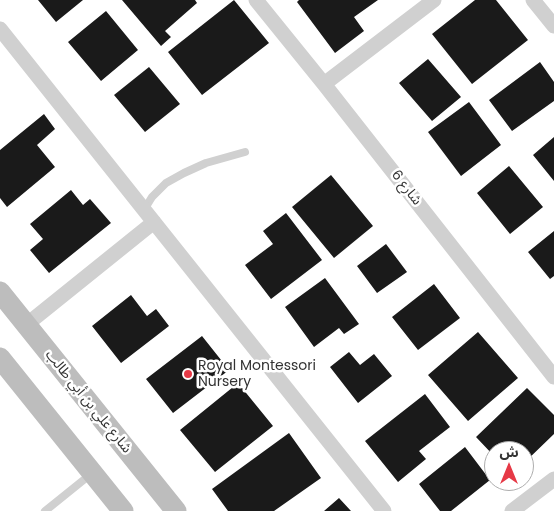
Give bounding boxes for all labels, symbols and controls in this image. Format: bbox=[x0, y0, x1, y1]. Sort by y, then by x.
street label: شارع 6 bbox=[387, 167, 425, 209]
street label: شارع علي بن أبي طالب bbox=[41, 347, 135, 457]
place label: Royal Montessori Nursery bbox=[198, 358, 316, 391]
marker: Royal Montessori Nursery bbox=[182, 368, 194, 380]
north arrow bbox=[484, 441, 534, 491]
text: ش bbox=[499, 442, 519, 462]

